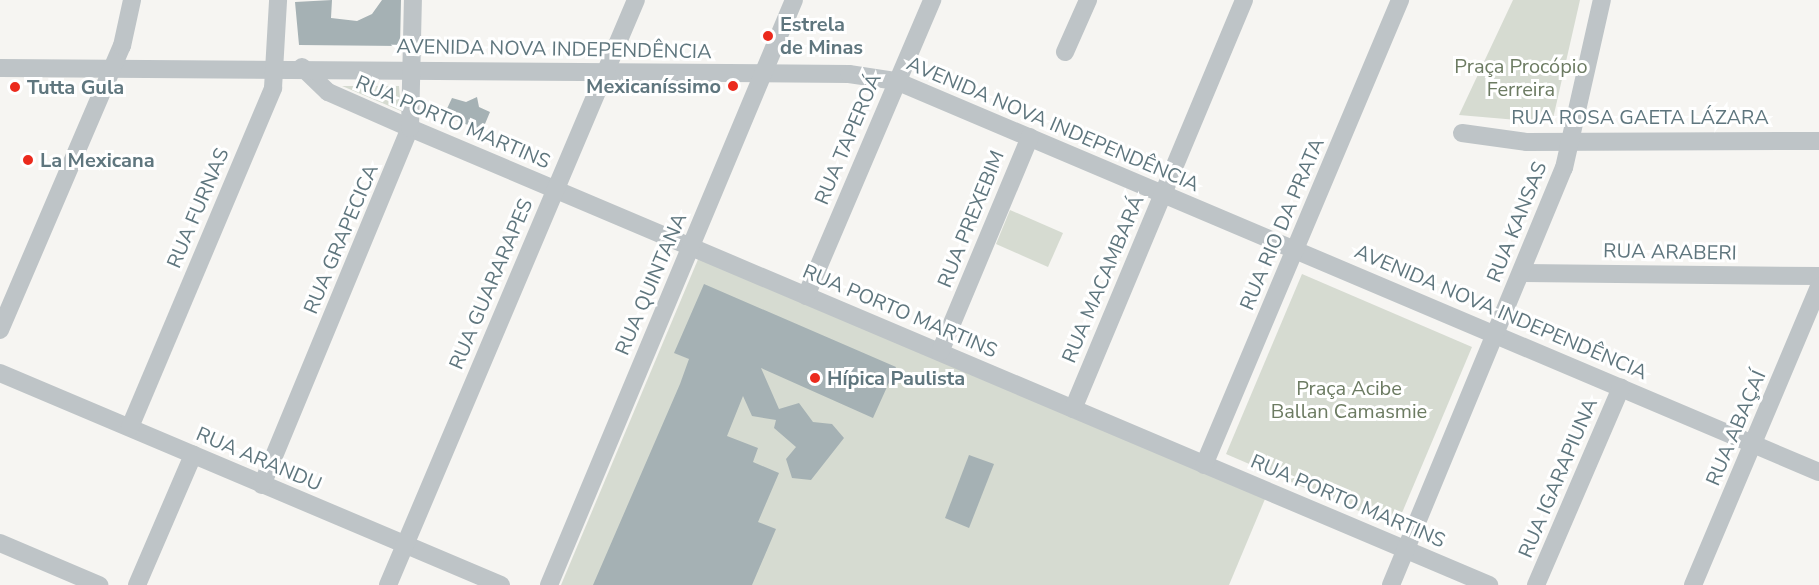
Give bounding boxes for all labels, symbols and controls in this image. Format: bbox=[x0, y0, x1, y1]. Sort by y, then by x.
place label: Estrela de Minas bbox=[780, 13, 863, 60]
marker: Estrela de Minas bbox=[761, 29, 775, 43]
street label: AVENIDA NOVA INDEPENDÊNCIA bbox=[396, 34, 712, 64]
street label: AVENIDA NOVA INDEPENDÊNCIA bbox=[903, 51, 1203, 197]
park label: Praça Procópio Ferreira bbox=[1454, 55, 1588, 102]
street label: RUA PORTO MARTINS bbox=[352, 70, 554, 174]
street label: RUA TAPEROÁ bbox=[810, 70, 886, 208]
place label: Mexicaníssimo bbox=[586, 74, 721, 98]
place label: Tutta Gula bbox=[27, 75, 124, 99]
marker: Mexicaníssimo bbox=[726, 79, 740, 93]
marker: Tutta Gula bbox=[8, 80, 22, 94]
street label: RUA ROSA GAETA LÁZARA bbox=[1511, 105, 1769, 129]
street label: RUA RIO DA PRATA bbox=[1235, 134, 1329, 314]
street label: RUA FURNAS bbox=[162, 144, 234, 272]
street label: RUA PREXEBIM bbox=[933, 147, 1009, 291]
place label: La Mexicana bbox=[40, 148, 155, 172]
marker: La Mexicana bbox=[21, 153, 35, 167]
street label: RUA KANSAS bbox=[1482, 158, 1552, 286]
street label: RUA GRAPECICA bbox=[299, 161, 383, 317]
street label: RUA MACAMBARÁ bbox=[1057, 192, 1149, 366]
street label: RUA GUARARAPES bbox=[444, 195, 538, 373]
street label: RUA QUINTANA bbox=[610, 209, 692, 359]
street label: AVENIDA NOVA INDEPENDÊNCIA bbox=[1351, 239, 1651, 385]
street label: RUA ARABERI bbox=[1603, 239, 1737, 265]
street label: RUA PORTO MARTINS bbox=[799, 259, 1001, 363]
place label: Hípica Paulista bbox=[827, 366, 965, 390]
street label: RUA ABAÇAÍ bbox=[1701, 367, 1771, 489]
marker: Hípica Paulista bbox=[808, 371, 822, 385]
park label: Praça Acibe Ballan Camasmie bbox=[1271, 377, 1427, 424]
street label: RUA IGARAPIUNA bbox=[1514, 395, 1602, 561]
street label: RUA ARANDU bbox=[193, 422, 325, 496]
street label: RUA PORTO MARTINS bbox=[1247, 449, 1449, 553]

